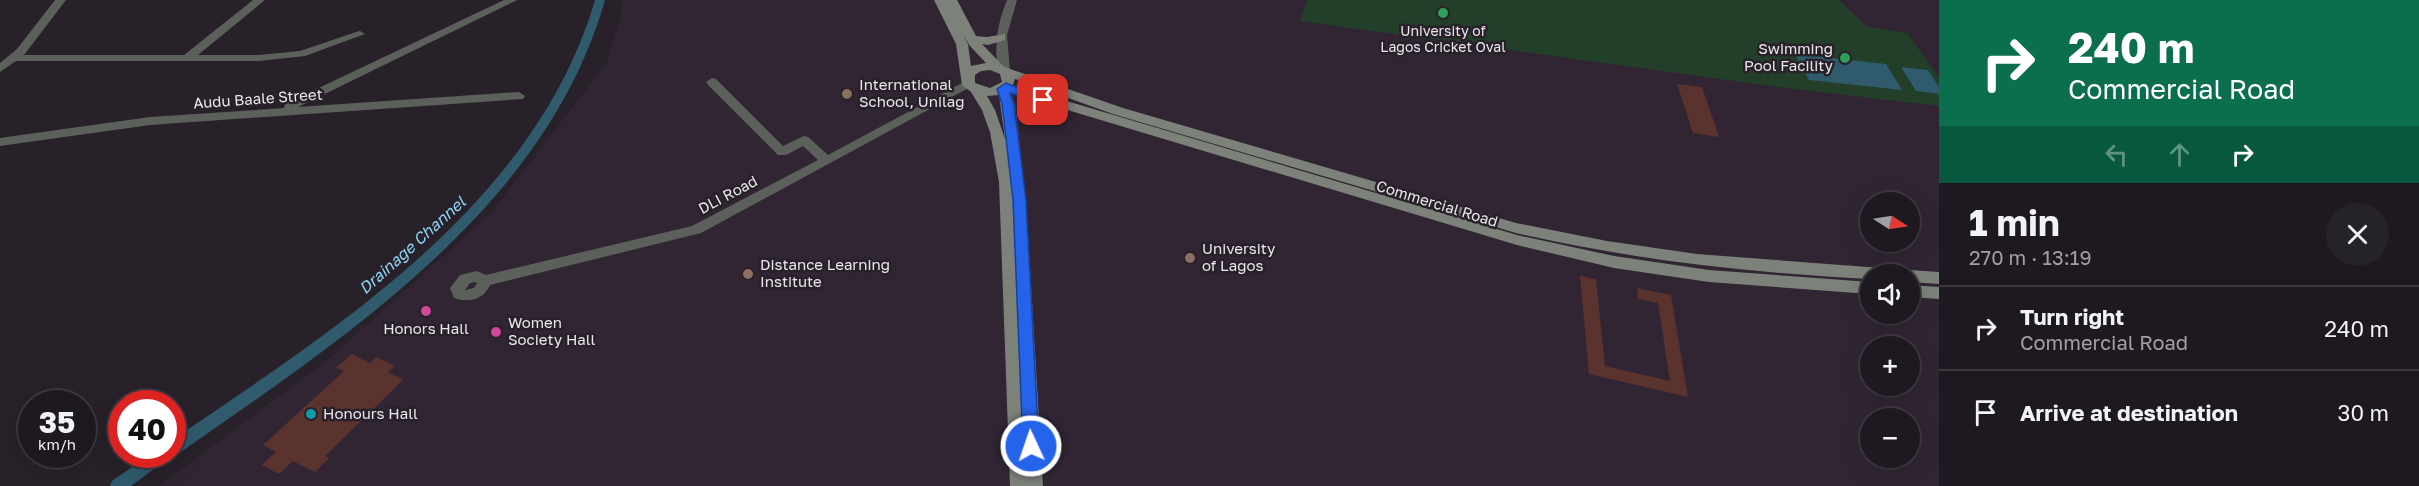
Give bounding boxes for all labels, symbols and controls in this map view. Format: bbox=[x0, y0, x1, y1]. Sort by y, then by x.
marker: University of Lagos Cricket Oval bbox=[1436, 6, 1450, 20]
place label: University of Lagos Cricket Oval bbox=[1380, 22, 1506, 55]
text: 240 m bbox=[2068, 22, 2194, 72]
icon: right bbox=[1969, 24, 2047, 102]
place label: Swimming Pool Facility bbox=[1744, 39, 1834, 74]
marker: Swimming Pool Facility bbox=[1838, 51, 1852, 65]
text: Commercial Road bbox=[2068, 73, 2295, 105]
pin bbox=[1017, 74, 1068, 125]
place label: International School, Unilag bbox=[859, 75, 965, 110]
icon: arrive bbox=[1026, 83, 1059, 116]
street label: Audu Baale Street bbox=[193, 85, 323, 111]
marker: International School, Unilag bbox=[840, 87, 854, 101]
icon: left bbox=[2100, 138, 2133, 171]
icon: ahead bbox=[2163, 138, 2196, 171]
icon: right bbox=[2226, 138, 2259, 171]
street label: DLI Road bbox=[695, 171, 760, 217]
street label: Commercial Road bbox=[1374, 176, 1500, 230]
water label: Drainage Channel bbox=[355, 191, 470, 298]
north arrow bbox=[1860, 192, 1920, 252]
map controls bbox=[1860, 192, 1920, 468]
text: 1 min bbox=[1969, 201, 2060, 244]
button: close bbox=[2326, 203, 2389, 266]
place label: University of Lagos bbox=[1202, 239, 1276, 274]
text: 270 m · 13:19 bbox=[1969, 245, 2092, 269]
marker: University of Lagos bbox=[1183, 251, 1197, 265]
place label: Distance Learning Institute bbox=[760, 255, 890, 290]
button: sound bbox=[1860, 264, 1920, 324]
marker: Distance Learning Institute bbox=[741, 267, 755, 281]
text: Turn right bbox=[2020, 303, 2124, 330]
marker: Honors Hall bbox=[419, 304, 433, 318]
icon: right bbox=[1969, 312, 2002, 345]
place label: Women Society Hall bbox=[508, 313, 596, 348]
text: 240 m bbox=[2324, 315, 2389, 342]
place label: Honors Hall bbox=[383, 319, 469, 337]
marker: Women Society Hall bbox=[489, 325, 503, 339]
text: Commercial Road bbox=[2020, 330, 2188, 354]
button: + bbox=[1860, 336, 1920, 396]
speed limit sign: 40 bbox=[108, 390, 186, 468]
icon: arrive bbox=[1969, 396, 2002, 429]
text: Arrive at destination bbox=[2020, 399, 2238, 426]
text: 30 m bbox=[2338, 399, 2389, 426]
text: 35 bbox=[39, 404, 75, 440]
place label: Honours Hall bbox=[323, 404, 418, 422]
marker: Honours Hall bbox=[304, 407, 318, 421]
button: − bbox=[1860, 408, 1920, 468]
position arrow bbox=[999, 414, 1063, 478]
text: km/h bbox=[38, 435, 76, 453]

